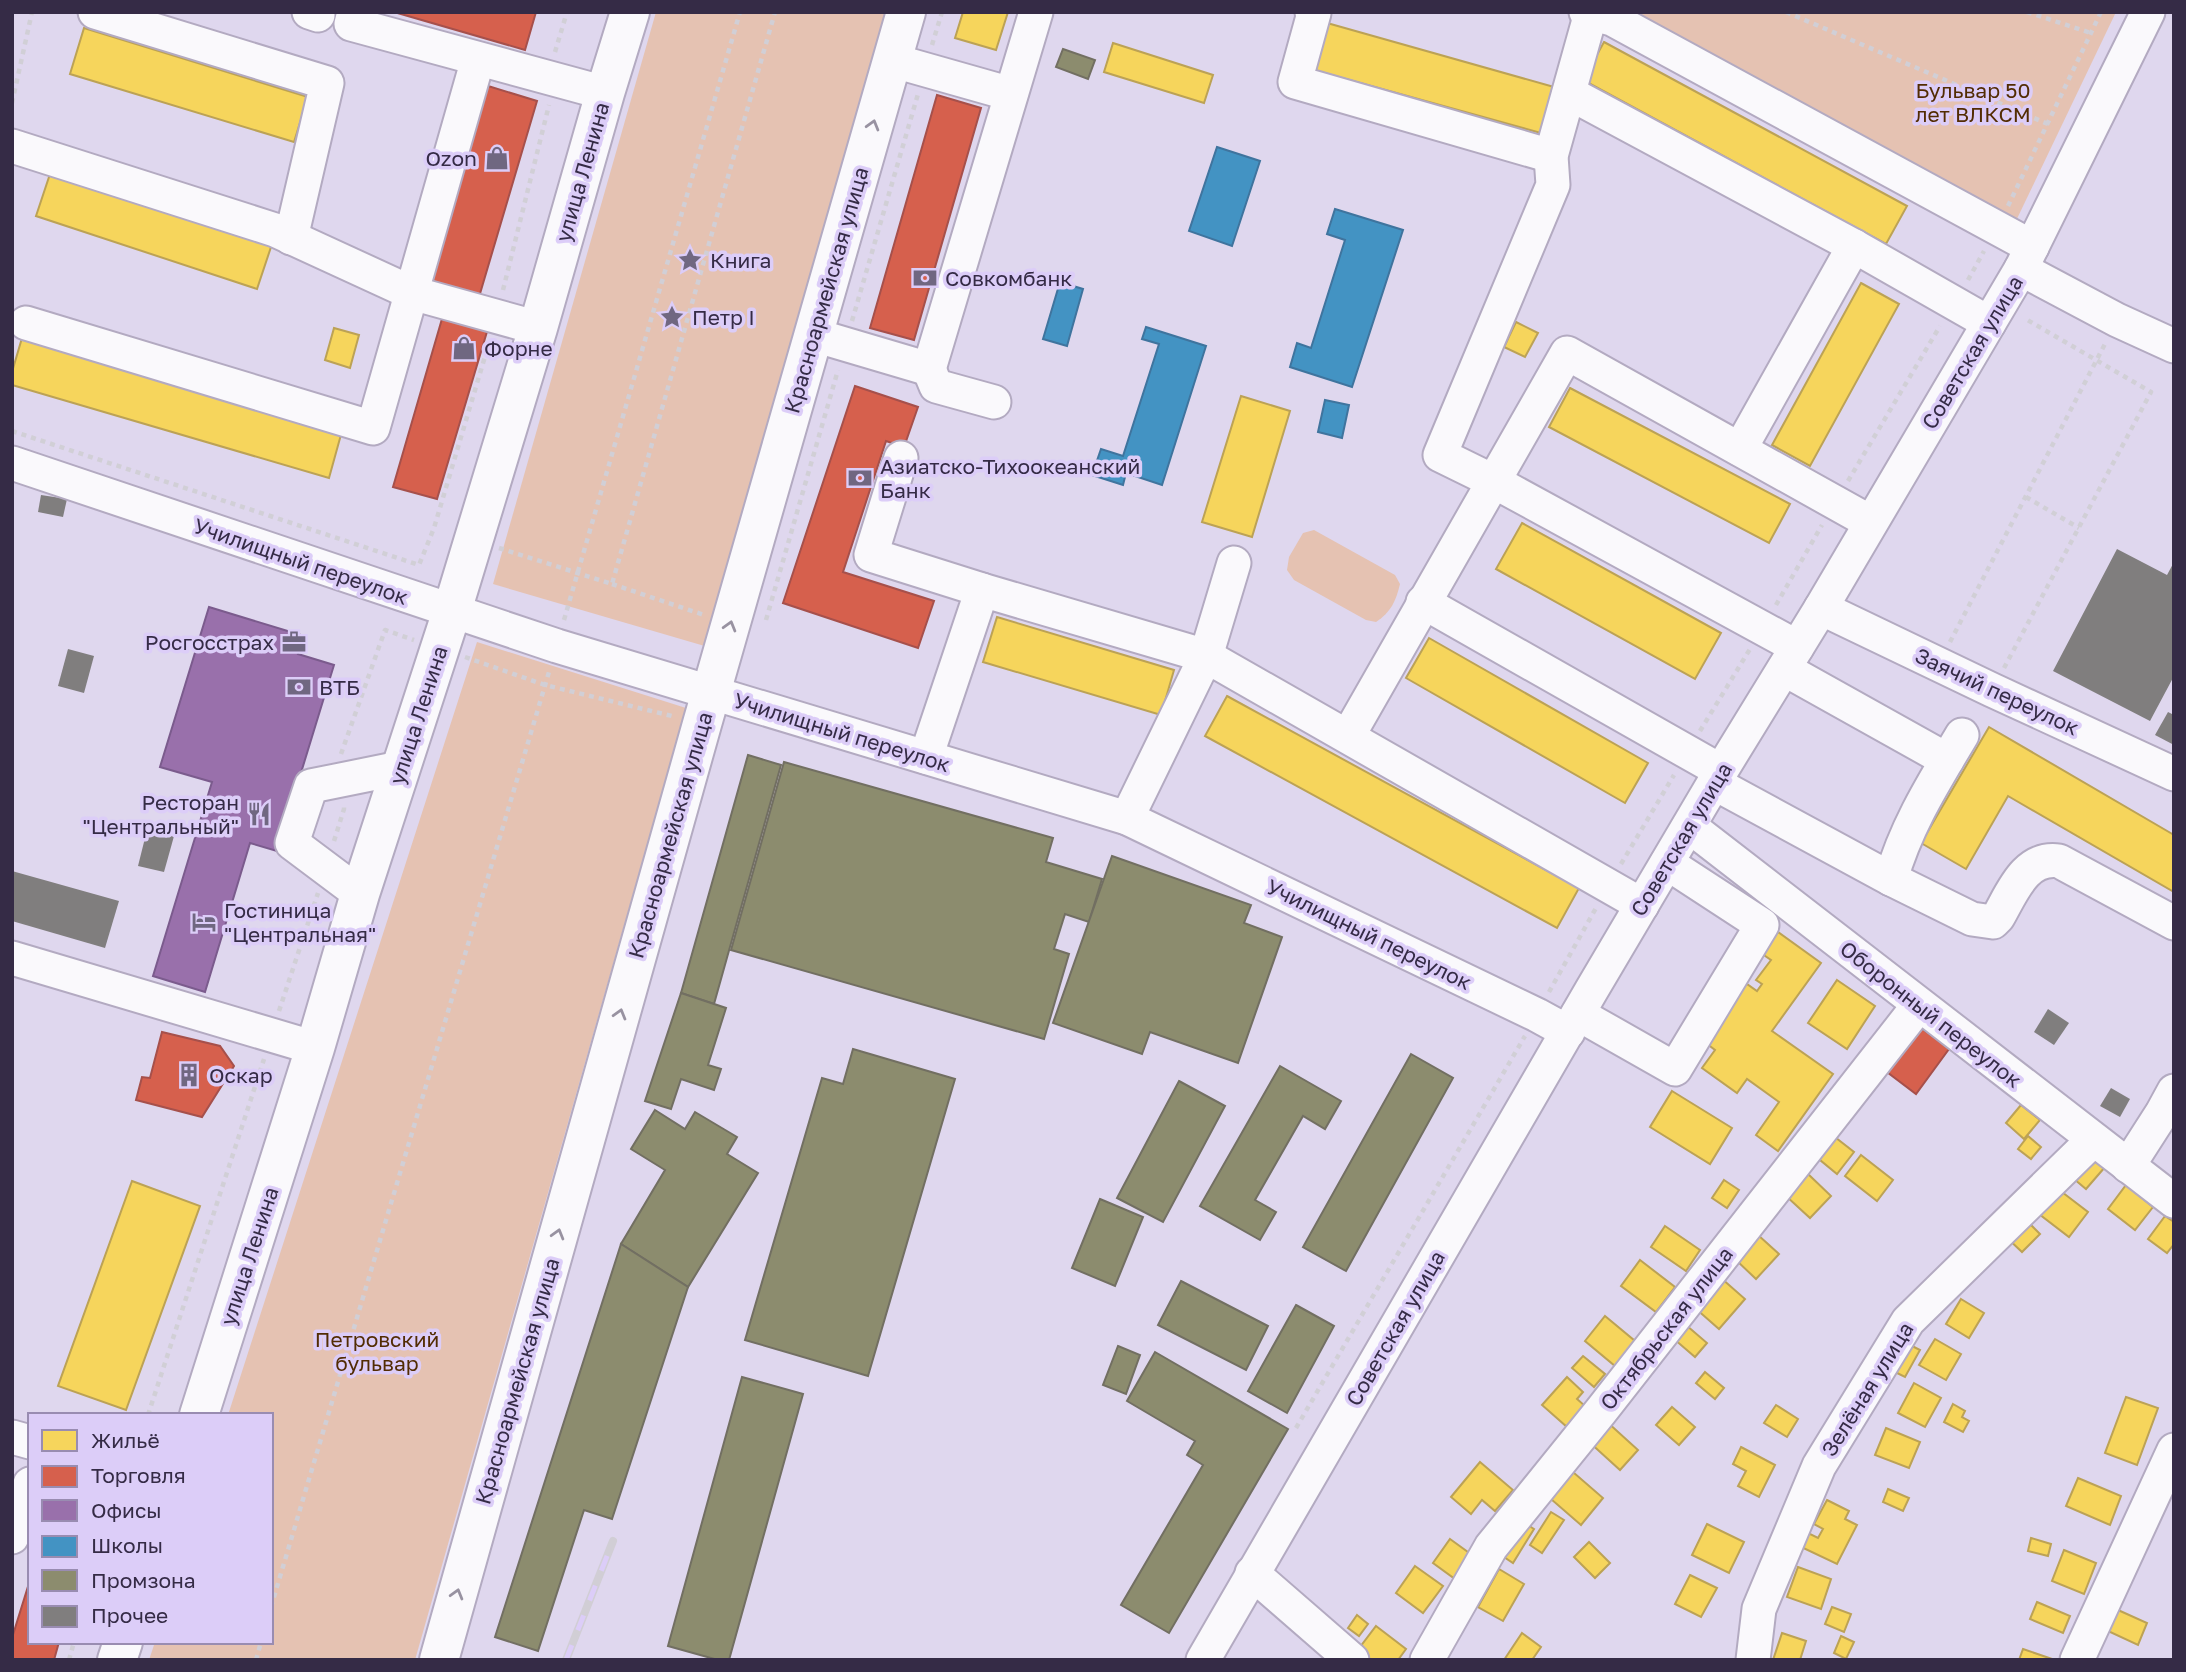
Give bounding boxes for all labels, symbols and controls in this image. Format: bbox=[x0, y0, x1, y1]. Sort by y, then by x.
park label: Бульвар 50 лет ВЛКСМ bbox=[1915, 77, 2031, 127]
street label: улица Ленина bbox=[550, 99, 614, 245]
one-way arrow bbox=[865, 119, 879, 131]
shop icon: Ozon bbox=[483, 144, 511, 172]
place label: Ozon bbox=[425, 145, 477, 171]
street label: Красноармейская улица bbox=[778, 164, 874, 416]
place icon: Книга bbox=[676, 246, 704, 274]
place label: Книга bbox=[710, 247, 771, 273]
bank icon: Совкомбанк bbox=[911, 264, 939, 292]
place label: Совкомбанк bbox=[945, 265, 1072, 291]
street label: Советская улица bbox=[1916, 270, 2028, 434]
place icon: Петр I bbox=[658, 303, 686, 331]
place label: Петр I bbox=[692, 304, 755, 330]
shop icon: Форне bbox=[450, 334, 478, 362]
place label: Форне bbox=[484, 335, 553, 361]
place label: Азиатско-Тихоокеанский Банк bbox=[880, 453, 1140, 503]
bank icon: Азиатско-Тихоокеанский Банк bbox=[846, 464, 874, 492]
street label: Училищный переулок bbox=[190, 512, 412, 610]
one-way arrow bbox=[721, 621, 736, 633]
office icon: Росгосстрах bbox=[280, 628, 308, 656]
place label: Росгосстрах bbox=[145, 629, 274, 655]
street label: улица Ленина bbox=[383, 642, 453, 788]
street label: Заячий переулок bbox=[1911, 642, 2083, 740]
bank icon: ВТБ bbox=[285, 673, 313, 701]
place label: ВТБ bbox=[319, 674, 360, 700]
street label: Училищный переулок bbox=[731, 687, 953, 777]
street label: Красноармейская улица bbox=[622, 709, 718, 961]
street label: Советская улица bbox=[1625, 757, 1737, 921]
place label: Ресторан "Центральный" bbox=[82, 789, 239, 839]
restaurant icon: Ресторан "Центральный" bbox=[245, 800, 273, 828]
street label: Училищный переулок bbox=[1262, 873, 1476, 995]
place label: Гостиница "Центральная" bbox=[224, 897, 376, 947]
hotel icon: Гостиница "Центральная" bbox=[190, 908, 218, 936]
street label: Оборонный переулок bbox=[1835, 935, 2027, 1093]
one-way arrow bbox=[612, 1009, 626, 1021]
building icon: Оскар bbox=[175, 1061, 203, 1089]
place label: Оскар bbox=[209, 1062, 273, 1088]
street label: улица Ленина bbox=[214, 1183, 284, 1329]
one-way arrow bbox=[550, 1228, 565, 1240]
street label: Октябрьская улица bbox=[1594, 1241, 1738, 1415]
street label: Советская улица bbox=[1340, 1246, 1450, 1410]
street label: Красноармейская улица bbox=[469, 1255, 565, 1507]
street label: Зелёная улица bbox=[1815, 1317, 1919, 1461]
park label: Петровский бульвар bbox=[315, 1326, 439, 1376]
legend bbox=[28, 1413, 273, 1644]
text: Жильё bbox=[91, 1427, 160, 1453]
text: Торговля bbox=[91, 1462, 186, 1488]
text: Офисы bbox=[91, 1497, 162, 1523]
text: Школы bbox=[91, 1532, 163, 1558]
text: Промзона bbox=[91, 1567, 196, 1593]
one-way arrow bbox=[449, 1588, 463, 1600]
text: Прочее bbox=[91, 1602, 168, 1628]

